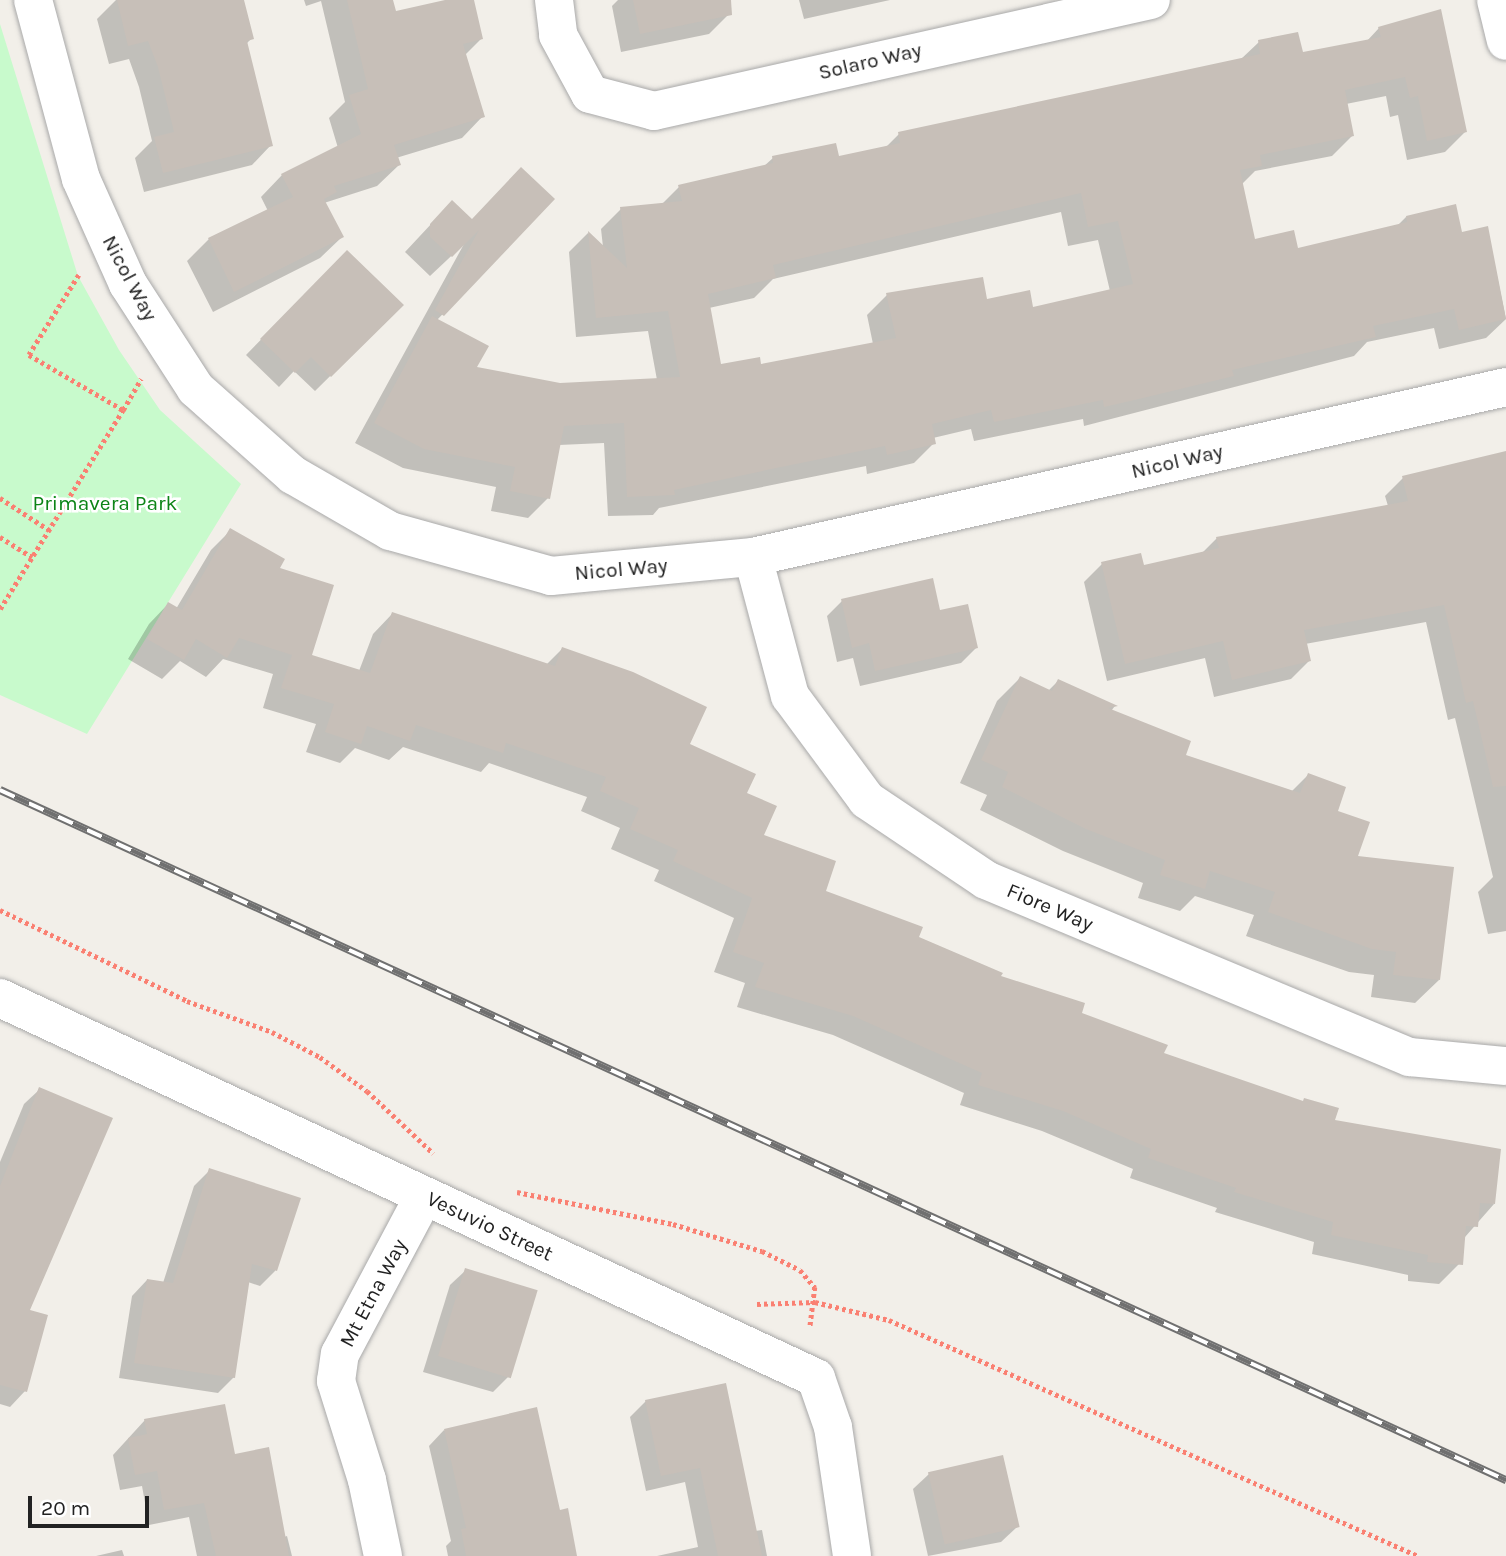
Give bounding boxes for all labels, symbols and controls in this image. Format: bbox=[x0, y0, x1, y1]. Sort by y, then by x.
street label: Solaro Way bbox=[816, 37, 924, 85]
street label: Nicol Way bbox=[97, 231, 163, 325]
street label: Nicol Way bbox=[1129, 438, 1225, 484]
park label: Primavera Park bbox=[33, 490, 177, 516]
street label: Nicol Way bbox=[573, 552, 669, 586]
street label: Fiore Way bbox=[1003, 878, 1097, 936]
street label: Vesuvio Street bbox=[423, 1186, 557, 1266]
street label: Mt Etna Way bbox=[334, 1235, 412, 1351]
scale bar bbox=[32, 1482, 152, 1526]
text: 20 m bbox=[41, 1496, 90, 1520]

